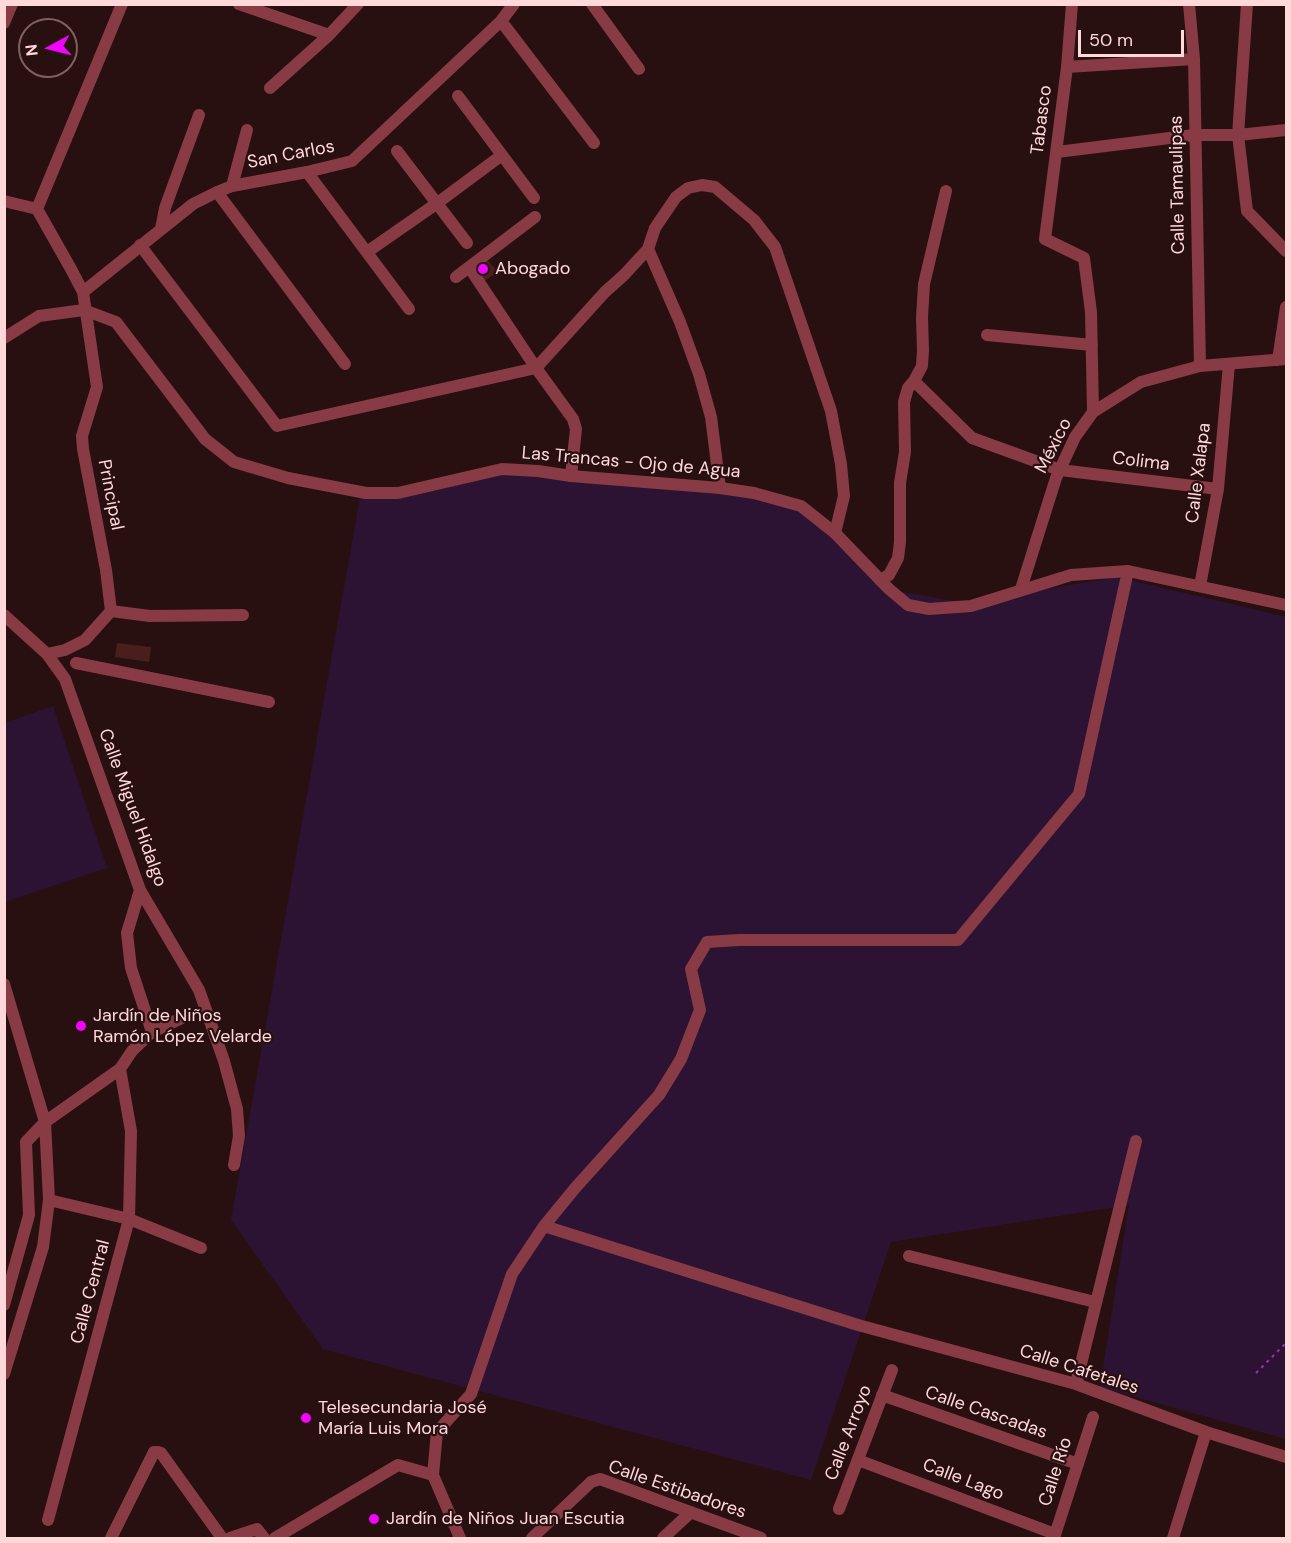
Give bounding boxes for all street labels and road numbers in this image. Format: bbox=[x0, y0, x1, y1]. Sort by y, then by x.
street label: Tabasco bbox=[1027, 84, 1057, 156]
street label: Calle Tamaulipas bbox=[1166, 115, 1190, 255]
street label: San Carlos bbox=[246, 136, 336, 174]
street label: México bbox=[1031, 415, 1077, 477]
street label: Calle Xalapa bbox=[1182, 422, 1216, 524]
street label: Las Trancas - Ojo de Agua bbox=[521, 443, 741, 483]
street label: Colima bbox=[1111, 448, 1171, 476]
street label: Principal bbox=[93, 458, 127, 532]
street label: Calle Miguel Hidalgo bbox=[93, 726, 171, 890]
street label: Calle Central bbox=[67, 1238, 115, 1346]
street label: Calle Cafetales bbox=[1017, 1341, 1141, 1399]
street label: Calle Arroyo bbox=[821, 1382, 877, 1484]
street label: Calle Cascadas bbox=[922, 1382, 1050, 1444]
street label: Calle Río bbox=[1035, 1435, 1077, 1509]
street label: Calle Lago bbox=[919, 1455, 1007, 1505]
street label: Calle Estibadores bbox=[605, 1456, 749, 1524]

